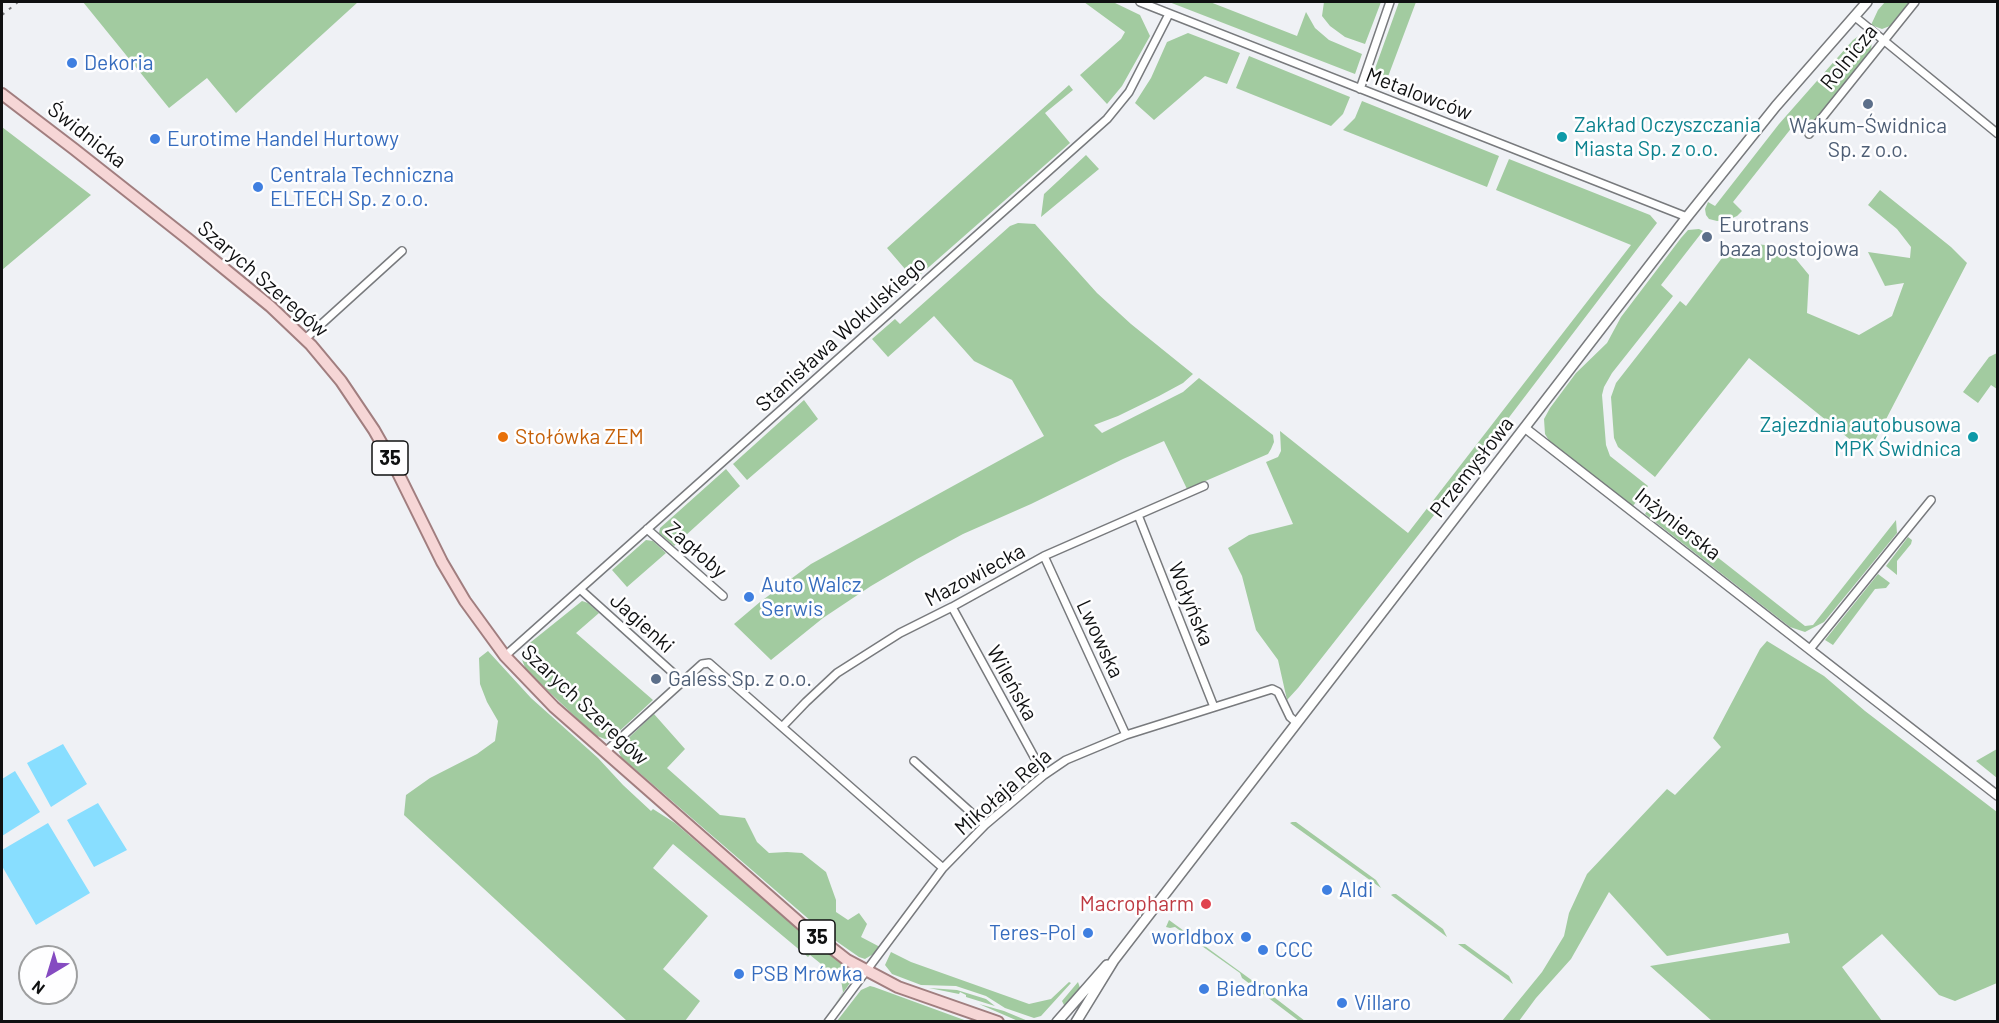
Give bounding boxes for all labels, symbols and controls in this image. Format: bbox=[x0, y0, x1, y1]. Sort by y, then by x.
street label: Rolnicza bbox=[1815, 19, 1883, 95]
place label: Dekoria bbox=[84, 50, 153, 76]
marker: Dekoria bbox=[65, 56, 79, 70]
street label: Metalowców bbox=[1362, 62, 1476, 126]
street label: Świdnicka bbox=[43, 96, 131, 174]
marker: Wakum-Świdnica Sp. z o.o. bbox=[1861, 97, 1875, 111]
place label: Zakład Oczyszczania Miasta Sp. z o.o. bbox=[1574, 112, 1761, 162]
place label: Wakum-Świdnica Sp. z o.o. bbox=[1789, 113, 1947, 163]
place label: Eurotime Handel Hurtowy bbox=[167, 126, 399, 152]
marker: Zakład Oczyszczania Miasta Sp. z o.o. bbox=[1555, 130, 1569, 144]
marker: Eurotime Handel Hurtowy bbox=[148, 132, 162, 146]
place label: Centrala Techniczna ELTECH Sp. z o.o. bbox=[270, 162, 454, 212]
marker: Centrala Techniczna ELTECH Sp. z o.o. bbox=[251, 180, 265, 194]
place label: Eurotrans baza postojowa bbox=[1719, 212, 1859, 262]
street label: Szarych Szeregów bbox=[192, 215, 334, 343]
marker: Eurotrans baza postojowa bbox=[1700, 230, 1714, 244]
street label: Stanisława Wokulskiego bbox=[751, 251, 931, 417]
street label: Przemysłowa bbox=[1425, 412, 1519, 522]
place label: Zajezdnia autobusowa MPK Świdnica bbox=[1760, 412, 1961, 462]
place label: Stołówka ZEM bbox=[515, 424, 644, 450]
marker: Stołówka ZEM bbox=[496, 430, 510, 444]
marker: Zajezdnia autobusowa MPK Świdnica bbox=[1966, 430, 1980, 444]
road number: 35 bbox=[372, 441, 408, 475]
street label: Inżynierska bbox=[1630, 483, 1726, 565]
street label: Zagłoby bbox=[660, 517, 732, 583]
street label: Mazowiecka bbox=[921, 538, 1029, 612]
street label: Wołyńska bbox=[1163, 558, 1219, 650]
place label: Auto Walcz Serwis bbox=[761, 572, 861, 622]
street label: Jagienki bbox=[605, 588, 679, 658]
marker: Auto Walcz Serwis bbox=[742, 590, 756, 604]
street label: Lwowska bbox=[1071, 596, 1129, 682]
street label: Szarych Szeregów bbox=[516, 639, 654, 771]
street label: Wileńska bbox=[981, 641, 1043, 725]
place label: Galess Sp. z o.o. bbox=[668, 666, 812, 692]
marker: Galess Sp. z o.o. bbox=[649, 672, 663, 686]
street label: Mikołaja Reja bbox=[950, 743, 1056, 841]
place label: Aldi bbox=[1339, 877, 1373, 903]
marker: Aldi bbox=[1320, 883, 1334, 897]
place label: Macropharm bbox=[1080, 891, 1194, 917]
marker: Macropharm bbox=[1199, 897, 1213, 911]
road number: 35 bbox=[799, 920, 835, 954]
place label: Teres-Pol bbox=[989, 920, 1076, 946]
place label: worldbox bbox=[1151, 924, 1234, 950]
marker: Teres-Pol bbox=[1081, 926, 1095, 940]
marker: worldbox bbox=[1239, 930, 1253, 944]
place label: CCC bbox=[1275, 937, 1313, 963]
marker: CCC bbox=[1256, 943, 1270, 957]
north arrow bbox=[18, 945, 78, 1005]
place label: PSB Mrówka bbox=[751, 961, 863, 987]
marker: PSB Mrówka bbox=[732, 967, 746, 981]
place label: Biedronka bbox=[1216, 976, 1309, 1002]
text: N bbox=[28, 977, 48, 999]
marker: Biedronka bbox=[1197, 982, 1211, 996]
place label: Villaro bbox=[1354, 990, 1411, 1016]
marker: Villaro bbox=[1335, 996, 1349, 1010]

